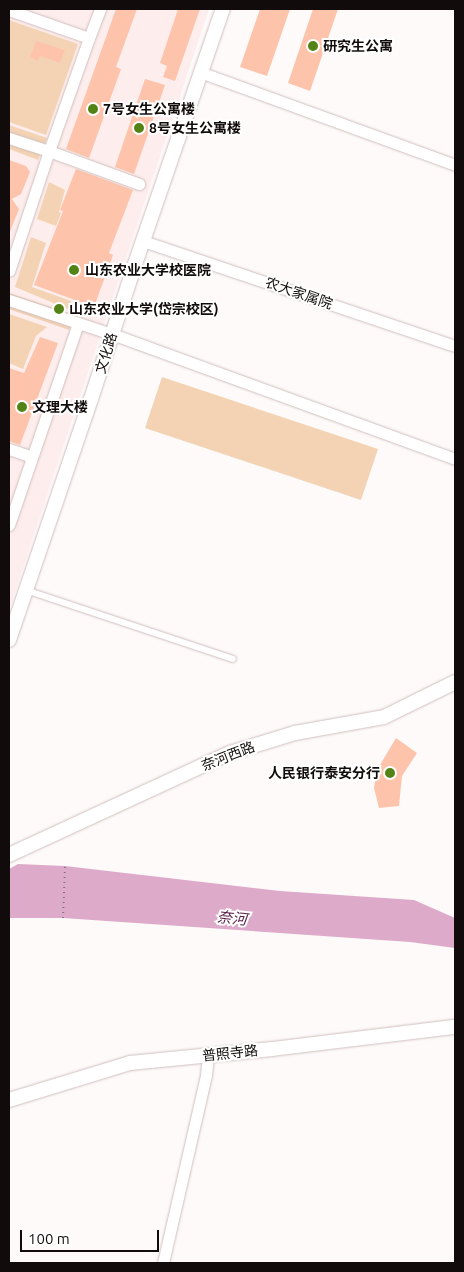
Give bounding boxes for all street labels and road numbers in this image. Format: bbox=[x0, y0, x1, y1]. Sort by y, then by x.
street label: 农大家属院 bbox=[263, 274, 335, 312]
street label: 文化路 bbox=[92, 330, 120, 376]
street label: 奈河西路 bbox=[199, 738, 257, 774]
street label: 普照寺路 bbox=[201, 1042, 259, 1064]

